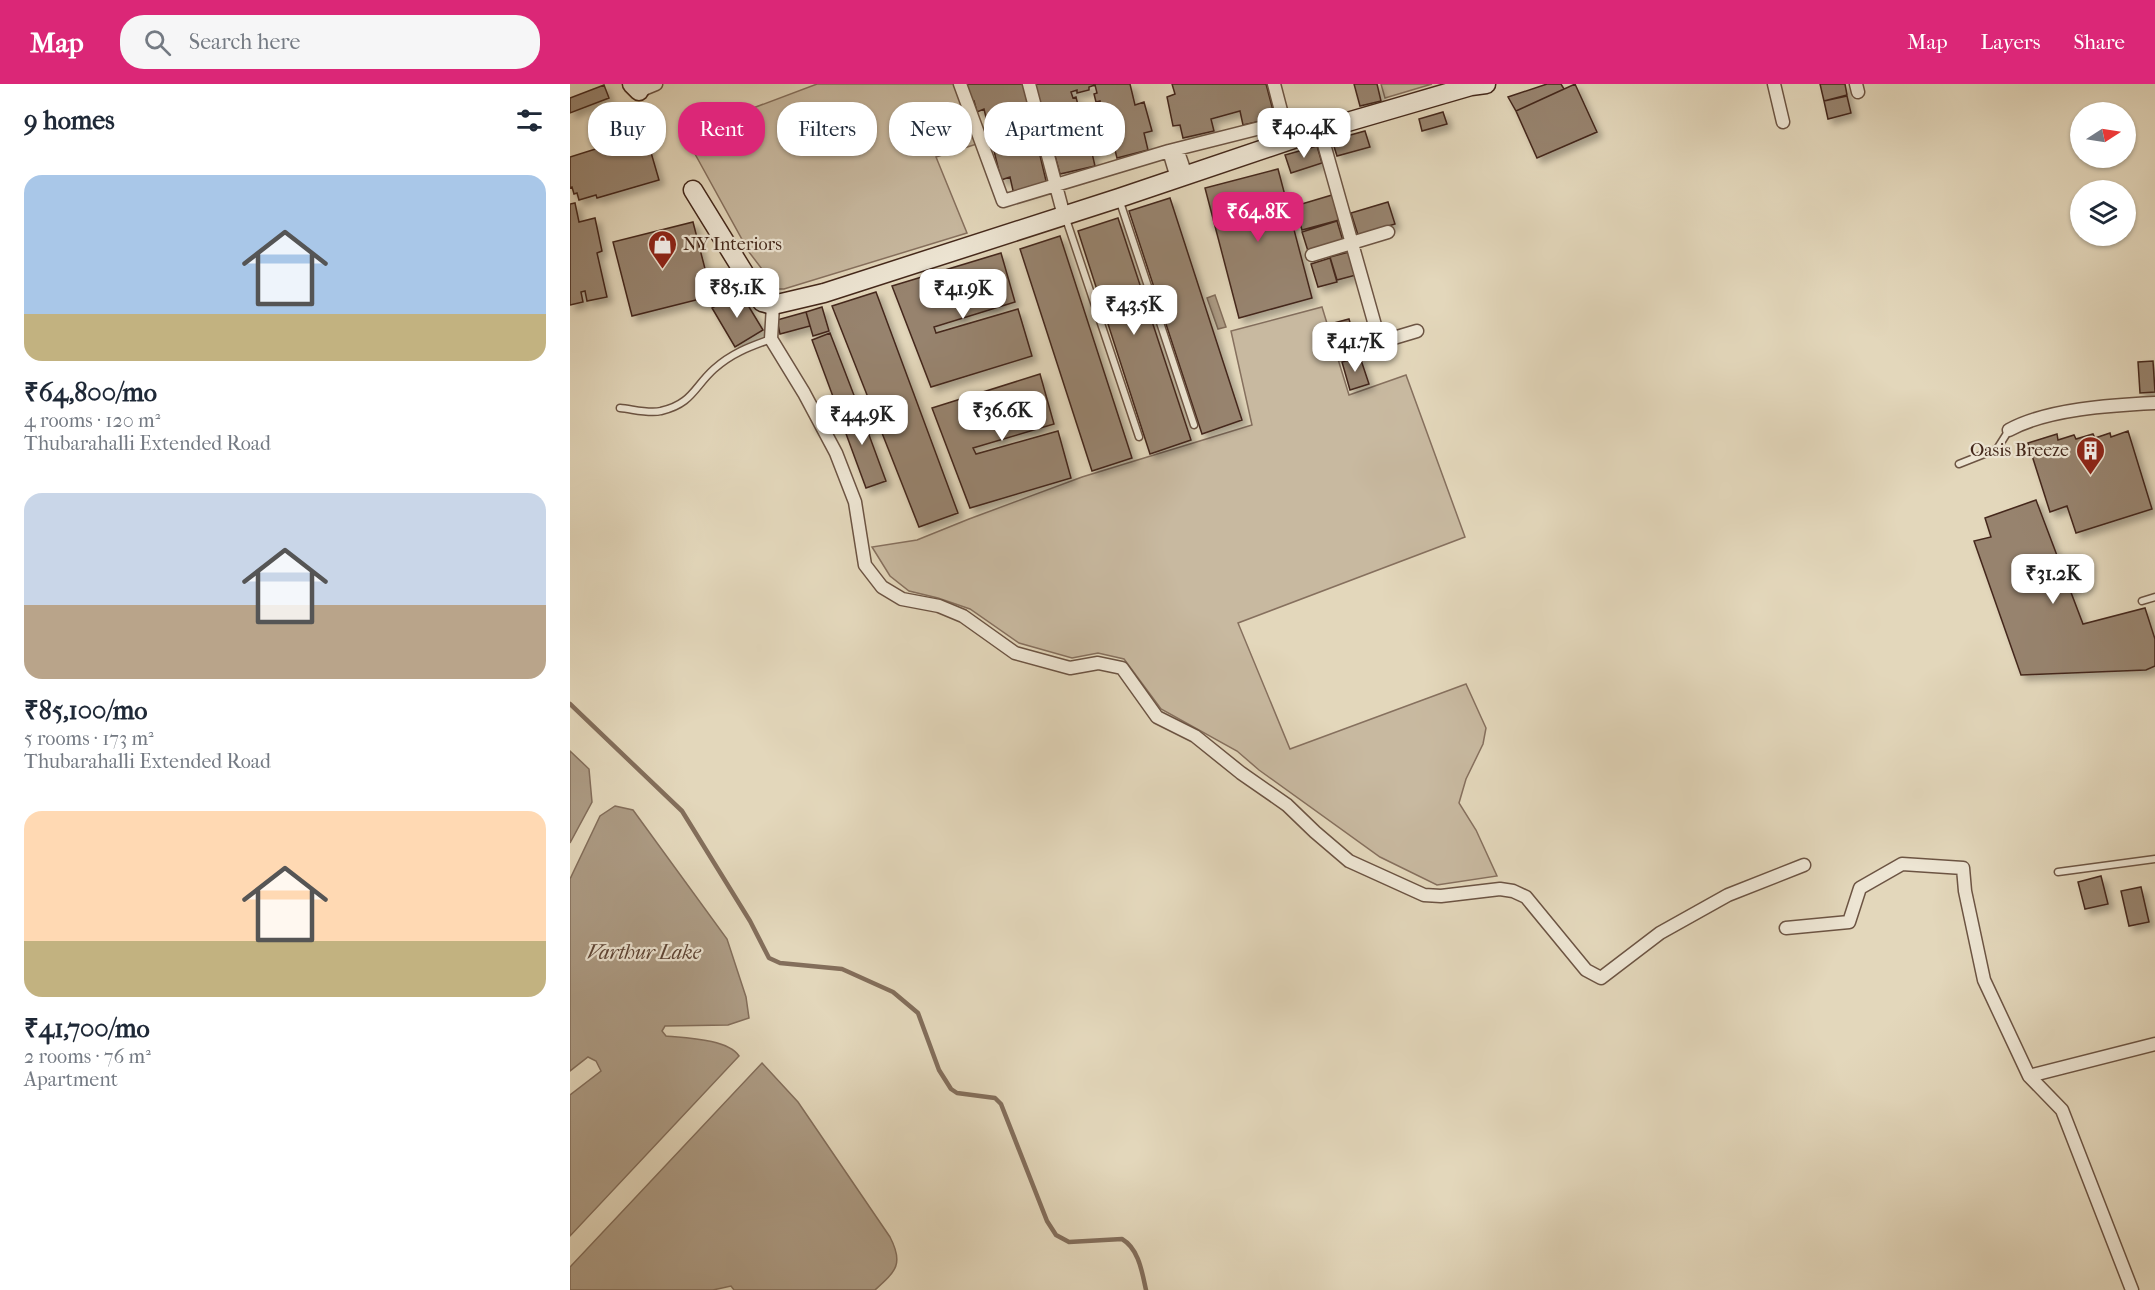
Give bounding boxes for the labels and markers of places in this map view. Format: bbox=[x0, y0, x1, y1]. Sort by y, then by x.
pin: ₹40.4K bbox=[1255, 108, 1353, 159]
pin: ₹64.8K bbox=[1209, 192, 1307, 243]
shop icon: NY Interiors bbox=[646, 228, 678, 270]
place label: NY Interiors bbox=[683, 234, 782, 255]
pin: ₹85.1K bbox=[688, 268, 786, 319]
pin: ₹41.9K bbox=[914, 269, 1012, 320]
pin: ₹43.5K bbox=[1085, 285, 1183, 336]
pin: ₹41.7K bbox=[1306, 322, 1404, 373]
pin: ₹36.6K bbox=[953, 391, 1051, 442]
pin: ₹44.9K bbox=[813, 395, 911, 446]
building icon: Oasis Breeze bbox=[2074, 434, 2106, 476]
place label: Oasis Breeze bbox=[1970, 440, 2069, 461]
pin: ₹31.2K bbox=[2004, 554, 2102, 605]

